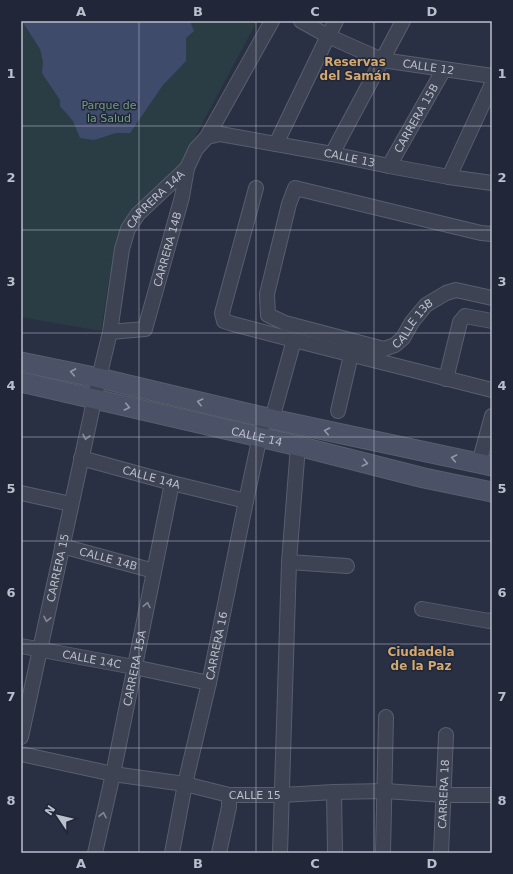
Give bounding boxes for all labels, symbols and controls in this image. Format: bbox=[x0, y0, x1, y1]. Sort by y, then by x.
text: A bbox=[76, 4, 86, 19]
text: B bbox=[193, 4, 203, 19]
text: C bbox=[310, 4, 320, 19]
text: D bbox=[427, 4, 438, 19]
district label: Reservas del Samán bbox=[320, 55, 390, 83]
street label: CALLE 12 bbox=[402, 57, 455, 77]
text: 1 bbox=[6, 66, 16, 81]
text: 1 bbox=[497, 66, 507, 81]
street label: CARRERA 15B bbox=[391, 81, 441, 155]
park label: Parque de la Salud bbox=[81, 99, 137, 125]
street label: CALLE 13 bbox=[323, 146, 376, 169]
street label: CARRERA 14A bbox=[124, 167, 187, 231]
text: 2 bbox=[6, 170, 16, 185]
text: 2 bbox=[497, 170, 507, 185]
street label: CARRERA 14B bbox=[151, 210, 184, 288]
text: 3 bbox=[6, 274, 16, 289]
text: 3 bbox=[497, 274, 507, 289]
street label: CALLE 13B bbox=[389, 296, 435, 351]
one-way arrow bbox=[70, 369, 77, 377]
text: 4 bbox=[6, 378, 16, 393]
text: 4 bbox=[497, 378, 507, 393]
one-way arrow bbox=[197, 398, 203, 406]
one-way arrow bbox=[124, 402, 130, 410]
street label: CALLE 14 bbox=[230, 424, 284, 449]
one-way arrow bbox=[324, 427, 330, 435]
one-way arrow bbox=[82, 434, 90, 440]
one-way arrow bbox=[451, 454, 457, 462]
one-way arrow bbox=[362, 458, 369, 466]
street label: CALLE 14A bbox=[121, 463, 182, 491]
text: 5 bbox=[6, 481, 16, 496]
text: 5 bbox=[497, 481, 507, 496]
street label: CARRERA 15 bbox=[44, 532, 71, 603]
street label: CALLE 14B bbox=[78, 545, 139, 573]
text: 6 bbox=[6, 585, 16, 600]
text: 6 bbox=[497, 585, 507, 600]
one-way arrow bbox=[142, 602, 150, 608]
street label: CARRERA 16 bbox=[203, 610, 230, 681]
one-way arrow bbox=[43, 616, 51, 622]
street label: CARRERA 15A bbox=[120, 629, 149, 707]
district label: Ciudadela de la Paz bbox=[387, 645, 455, 673]
street label: CALLE 14C bbox=[61, 647, 123, 671]
text: 7 bbox=[6, 689, 16, 704]
text: 7 bbox=[497, 689, 507, 704]
street label: CARRERA 18 bbox=[436, 759, 451, 829]
street label: CALLE 15 bbox=[229, 789, 281, 802]
text: 8 bbox=[6, 793, 16, 808]
text: 8 bbox=[497, 793, 507, 808]
north arrow bbox=[38, 796, 78, 836]
text: N bbox=[42, 803, 58, 818]
one-way arrow bbox=[99, 812, 107, 818]
text: A bbox=[76, 856, 86, 871]
text: B bbox=[193, 856, 203, 871]
text: C bbox=[310, 856, 320, 871]
text: D bbox=[427, 856, 438, 871]

